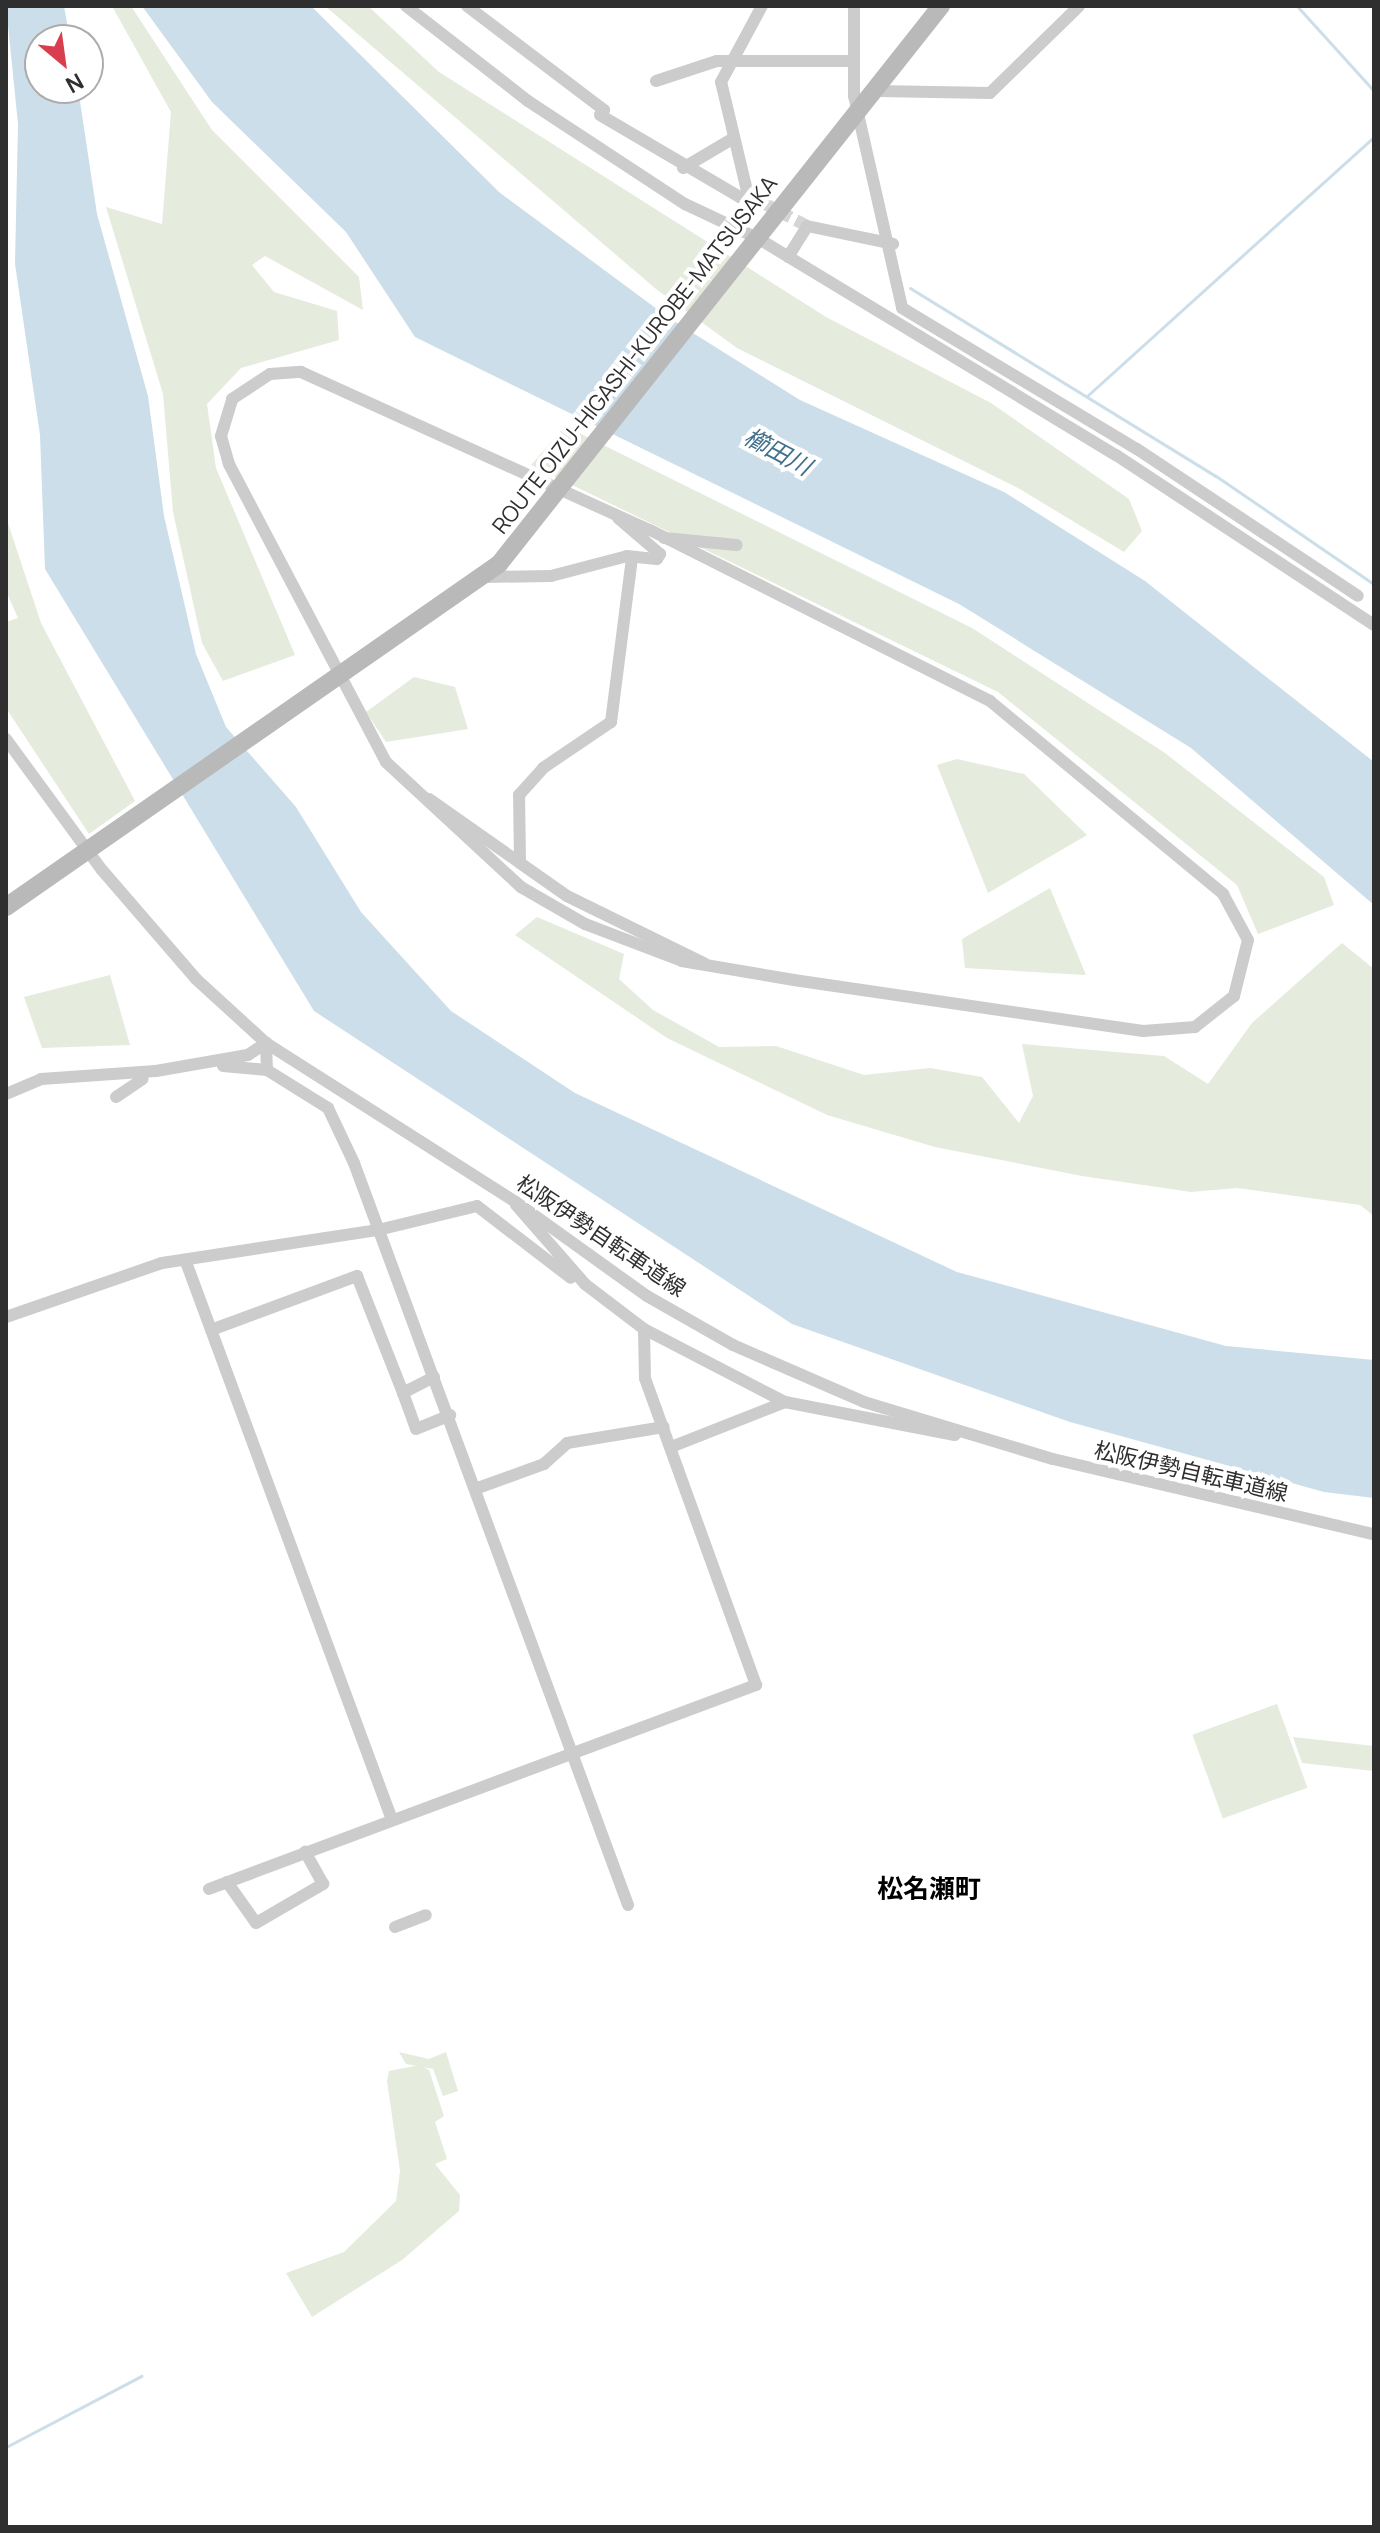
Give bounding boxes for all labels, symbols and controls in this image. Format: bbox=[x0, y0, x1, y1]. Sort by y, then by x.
north arrow bbox=[24, 24, 104, 104]
text: N bbox=[60, 66, 89, 100]
street label: ROUTE OIZU-HIGASHI-KUROBE-MATSUSAKA bbox=[487, 171, 783, 539]
water label: 櫛田川 bbox=[739, 421, 817, 481]
street label: 松阪伊勢自転車道線 bbox=[512, 1170, 690, 1302]
street label: 松阪伊勢自転車道線 bbox=[1092, 1437, 1290, 1507]
district label: 松名瀬町 bbox=[877, 1873, 981, 1905]

